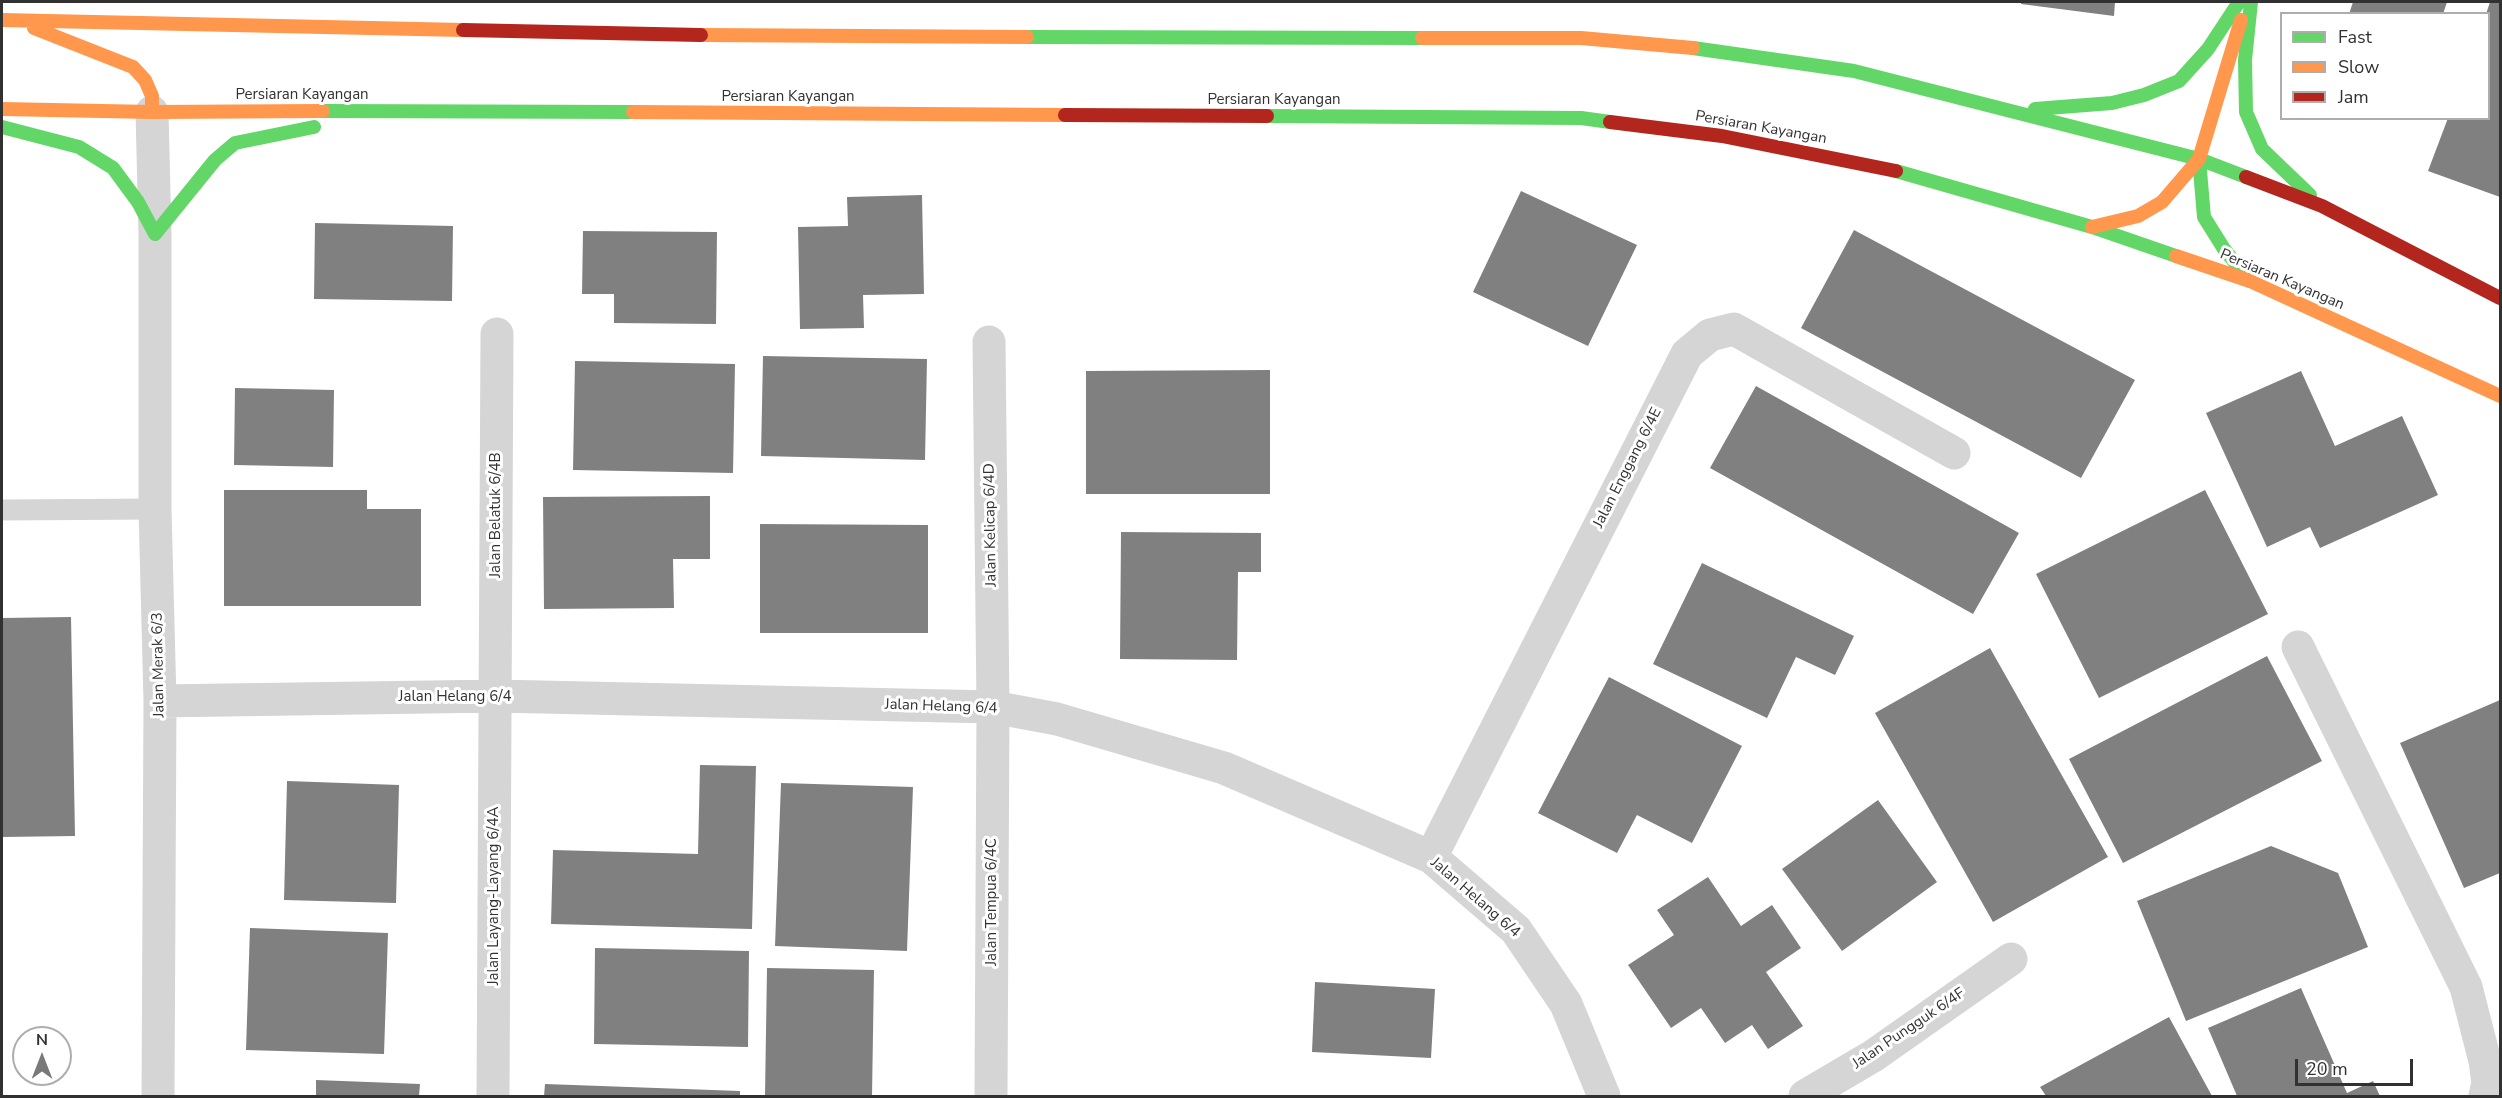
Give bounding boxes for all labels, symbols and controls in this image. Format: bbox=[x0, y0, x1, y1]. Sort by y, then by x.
legend bbox=[2280, 12, 2490, 120]
text: Fast bbox=[2338, 25, 2372, 49]
text: Slow bbox=[2338, 55, 2379, 79]
text: Jam bbox=[2338, 85, 2369, 109]
street label: Persiaran Kayangan bbox=[235, 86, 369, 104]
street label: Persiaran Kayangan bbox=[721, 88, 855, 106]
street label: Persiaran Kayangan bbox=[1207, 91, 1341, 109]
street label: Persiaran Kayangan bbox=[1694, 108, 1828, 148]
street label: Persiaran Kayangan bbox=[2217, 246, 2347, 314]
street label: Jalan Enggang 6/4E bbox=[1590, 405, 1666, 531]
street label: Jalan Belatuk 6/4B bbox=[487, 452, 505, 578]
street label: Jalan Kelicap 6/4D bbox=[981, 463, 1001, 587]
street label: Jalan Merak 6/3 bbox=[149, 612, 169, 718]
street label: Jalan Helang 6/4 bbox=[399, 688, 511, 706]
street label: Jalan Helang 6/4 bbox=[884, 696, 998, 718]
street label: Jalan Layang-Layang 6/4A bbox=[485, 807, 503, 985]
street label: Jalan Tempua 6/4C bbox=[983, 838, 1001, 966]
street label: Jalan Helang 6/4 bbox=[1427, 854, 1523, 942]
street label: Jalan Pungguk 6/4F bbox=[1849, 985, 1969, 1073]
north arrow bbox=[12, 1026, 72, 1086]
text: N bbox=[36, 1029, 48, 1051]
scale bar bbox=[2298, 1047, 2416, 1085]
text: 20 m bbox=[2306, 1057, 2348, 1081]

